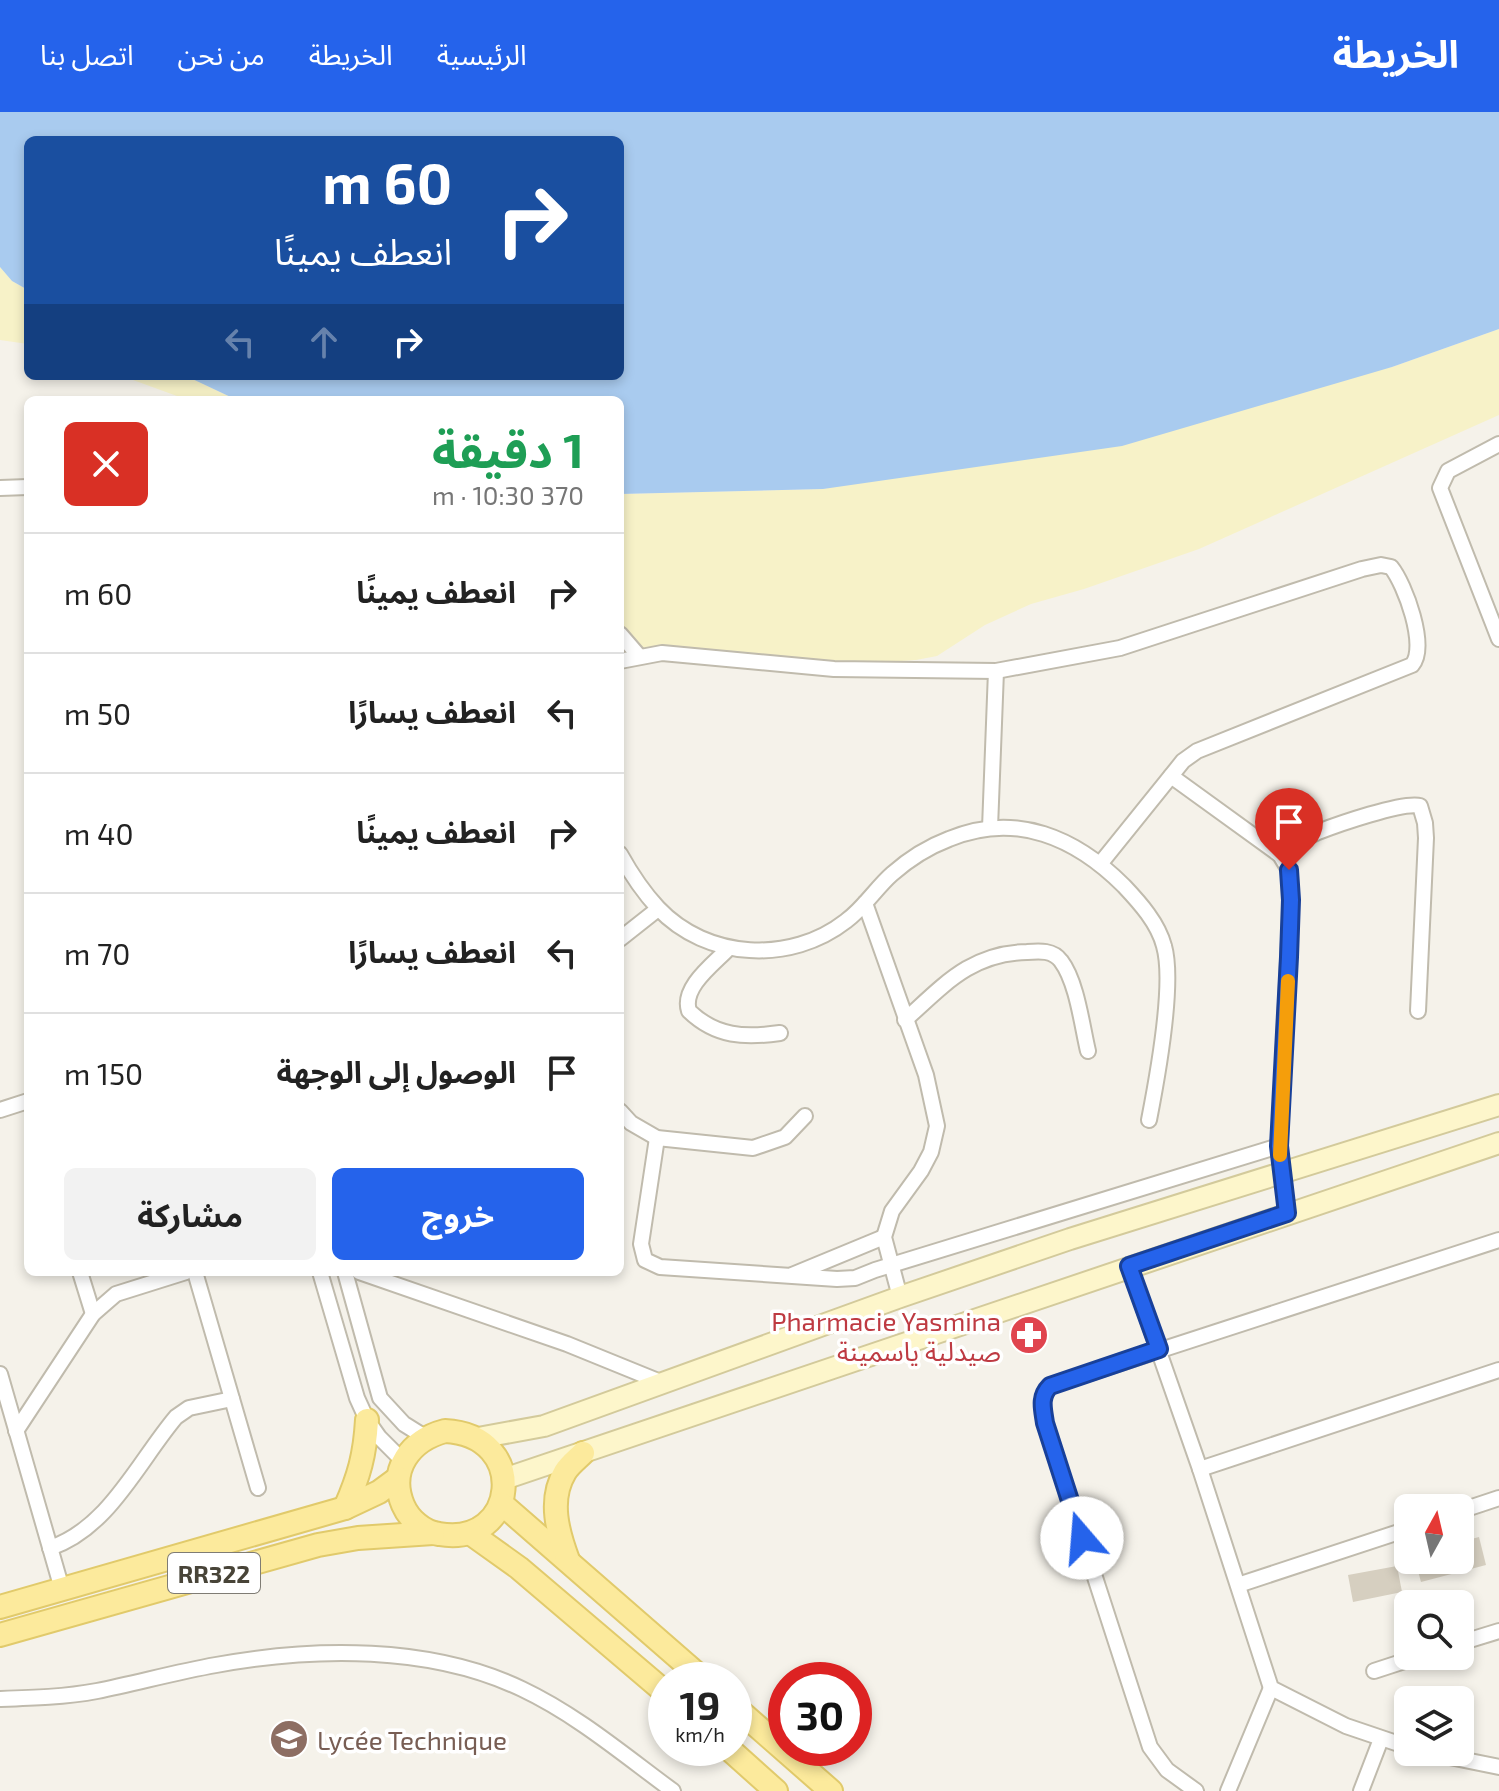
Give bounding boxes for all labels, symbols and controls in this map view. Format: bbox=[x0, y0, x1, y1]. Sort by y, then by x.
text: الخريطة bbox=[1333, 30, 1459, 76]
text: اتصل بنا bbox=[40, 37, 134, 71]
text: من نحن bbox=[178, 37, 265, 71]
text: الخريطة bbox=[309, 37, 393, 71]
text: الرئيسية bbox=[437, 37, 527, 71]
text: 60 m bbox=[322, 148, 452, 215]
icon: right bbox=[480, 168, 584, 272]
text: انعطف يمينًا bbox=[274, 229, 452, 272]
icon: left bbox=[218, 320, 262, 364]
icon: ahead bbox=[302, 320, 346, 364]
icon: right bbox=[386, 320, 430, 364]
text: 1 دقيقة bbox=[432, 420, 584, 478]
button: close bbox=[64, 422, 148, 506]
text: 370 m · 10:30 bbox=[432, 479, 584, 510]
icon: right bbox=[540, 571, 584, 615]
text: انعطف يمينًا bbox=[356, 573, 516, 609]
text: 60 m bbox=[64, 575, 132, 611]
icon: left bbox=[540, 691, 584, 735]
text: انعطف يسارًا bbox=[348, 693, 516, 729]
text: 50 m bbox=[64, 695, 131, 731]
pin bbox=[1255, 788, 1323, 870]
icon: arrive bbox=[1267, 800, 1311, 844]
icon: right bbox=[540, 811, 584, 855]
text: انعطف يمينًا bbox=[356, 813, 516, 849]
text: 40 m bbox=[64, 815, 134, 851]
icon: left bbox=[540, 931, 584, 975]
text: انعطف يسارًا bbox=[348, 933, 516, 969]
text: 70 m bbox=[64, 935, 130, 971]
icon: arrive bbox=[540, 1051, 584, 1095]
text: الوصول إلى الوجهة bbox=[277, 1053, 516, 1089]
text: 150 m bbox=[64, 1055, 143, 1091]
button: مشاركة bbox=[64, 1168, 316, 1260]
button: خروج bbox=[332, 1168, 584, 1260]
place label: Pharmacie Yasmina صيدلية ياسمينة bbox=[771, 1305, 1001, 1366]
pharmacy icon: Pharmacie Yasmina صيدلية ياسمينة bbox=[1008, 1314, 1050, 1356]
north arrow bbox=[1394, 1494, 1474, 1574]
map controls bbox=[1394, 1494, 1474, 1766]
position arrow bbox=[1040, 1496, 1124, 1580]
road number: RR322 bbox=[168, 1553, 260, 1593]
button: search bbox=[1394, 1590, 1474, 1670]
speed limit sign: 30 bbox=[768, 1662, 872, 1766]
text: 19 bbox=[680, 1680, 720, 1728]
button: layers bbox=[1394, 1686, 1474, 1766]
school or university icon: Lycée Technique bbox=[268, 1718, 310, 1760]
text: km/h bbox=[675, 1722, 725, 1746]
place label: Lycée Technique bbox=[317, 1724, 507, 1755]

